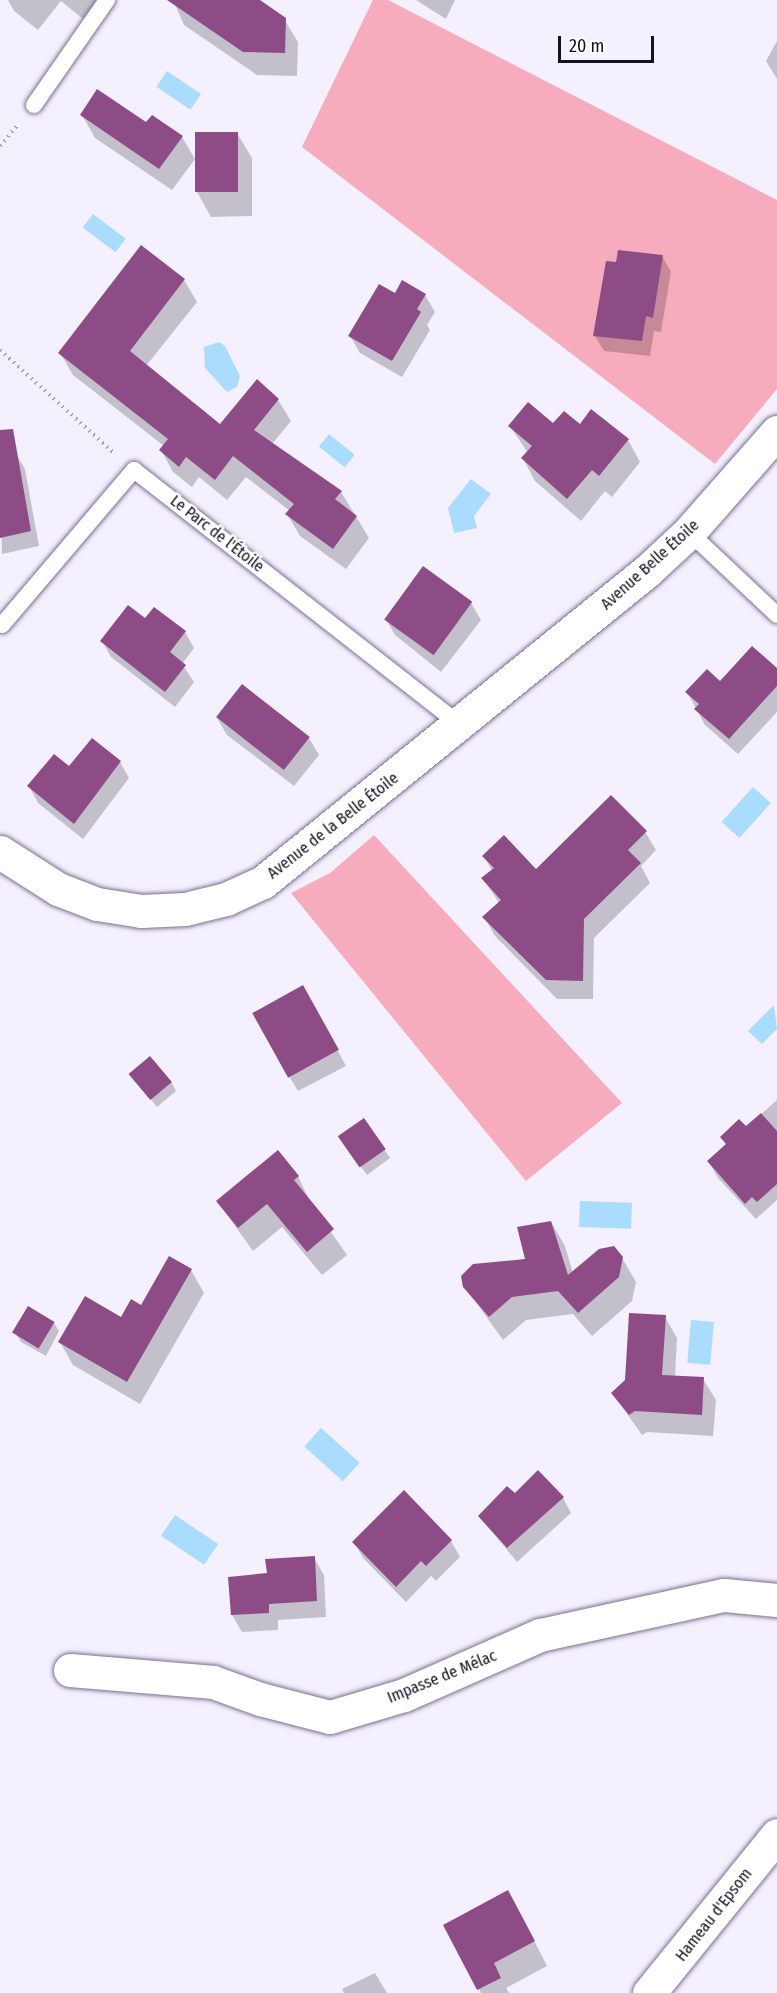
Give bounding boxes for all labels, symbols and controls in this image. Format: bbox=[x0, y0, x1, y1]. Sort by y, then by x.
scale bar bbox=[561, 24, 657, 62]
text: 20 m bbox=[569, 35, 604, 57]
street label: Le Parc de l'Étoile bbox=[166, 491, 268, 577]
street label: Avenue Belle Étoile bbox=[597, 516, 703, 614]
street label: Avenue de la Belle Étoile bbox=[264, 769, 402, 883]
street label: Impasse de Mélac bbox=[385, 1646, 499, 1708]
street label: Hameau d'Epsom bbox=[672, 1865, 756, 1965]

